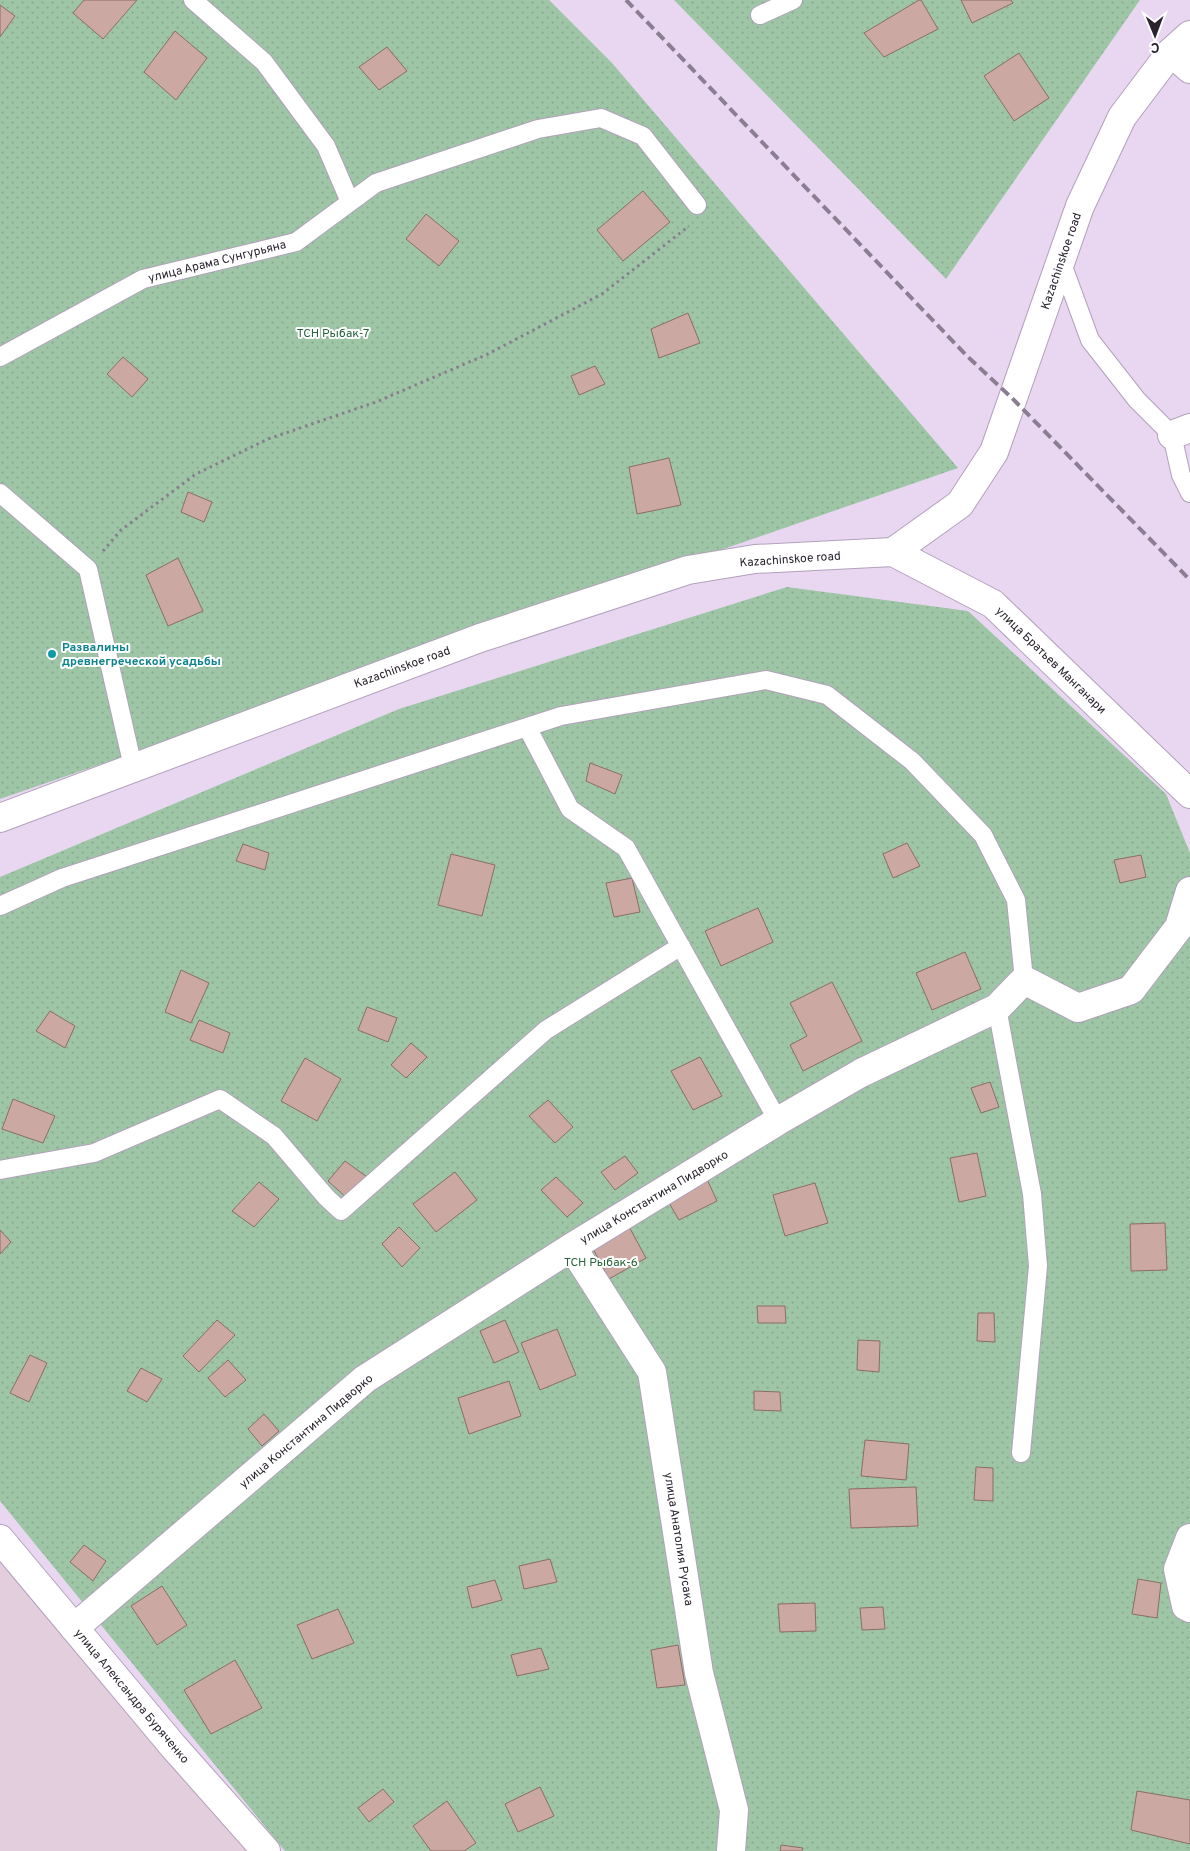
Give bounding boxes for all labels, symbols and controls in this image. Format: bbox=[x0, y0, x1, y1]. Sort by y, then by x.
north arrow bbox=[1130, 10, 1180, 60]
text: С bbox=[1151, 38, 1160, 55]
street label: Kazachinskoe road bbox=[1038, 211, 1086, 312]
street label: улица Арама Сунгурьяна bbox=[147, 237, 288, 287]
park label: ТСН Рыбак-7 bbox=[297, 326, 369, 342]
street label: Kazachinskoe road bbox=[739, 548, 841, 572]
street label: улица Братьев Манганари bbox=[991, 603, 1109, 718]
place label: Развалины древнегреческой усадьбы bbox=[62, 640, 221, 670]
street label: Kazachinskoe road bbox=[352, 643, 453, 693]
marker: Развалины древнегреческой усадьбы bbox=[46, 648, 58, 660]
street label: улица Константина Пидворко bbox=[577, 1147, 732, 1249]
park label: ТСН Рыбак-6 bbox=[564, 1255, 638, 1271]
street label: улица Константина Пидворко bbox=[236, 1371, 377, 1493]
street label: улица Анатолия Русака bbox=[660, 1471, 696, 1607]
street label: улица Александра Буряченко bbox=[70, 1626, 192, 1767]

